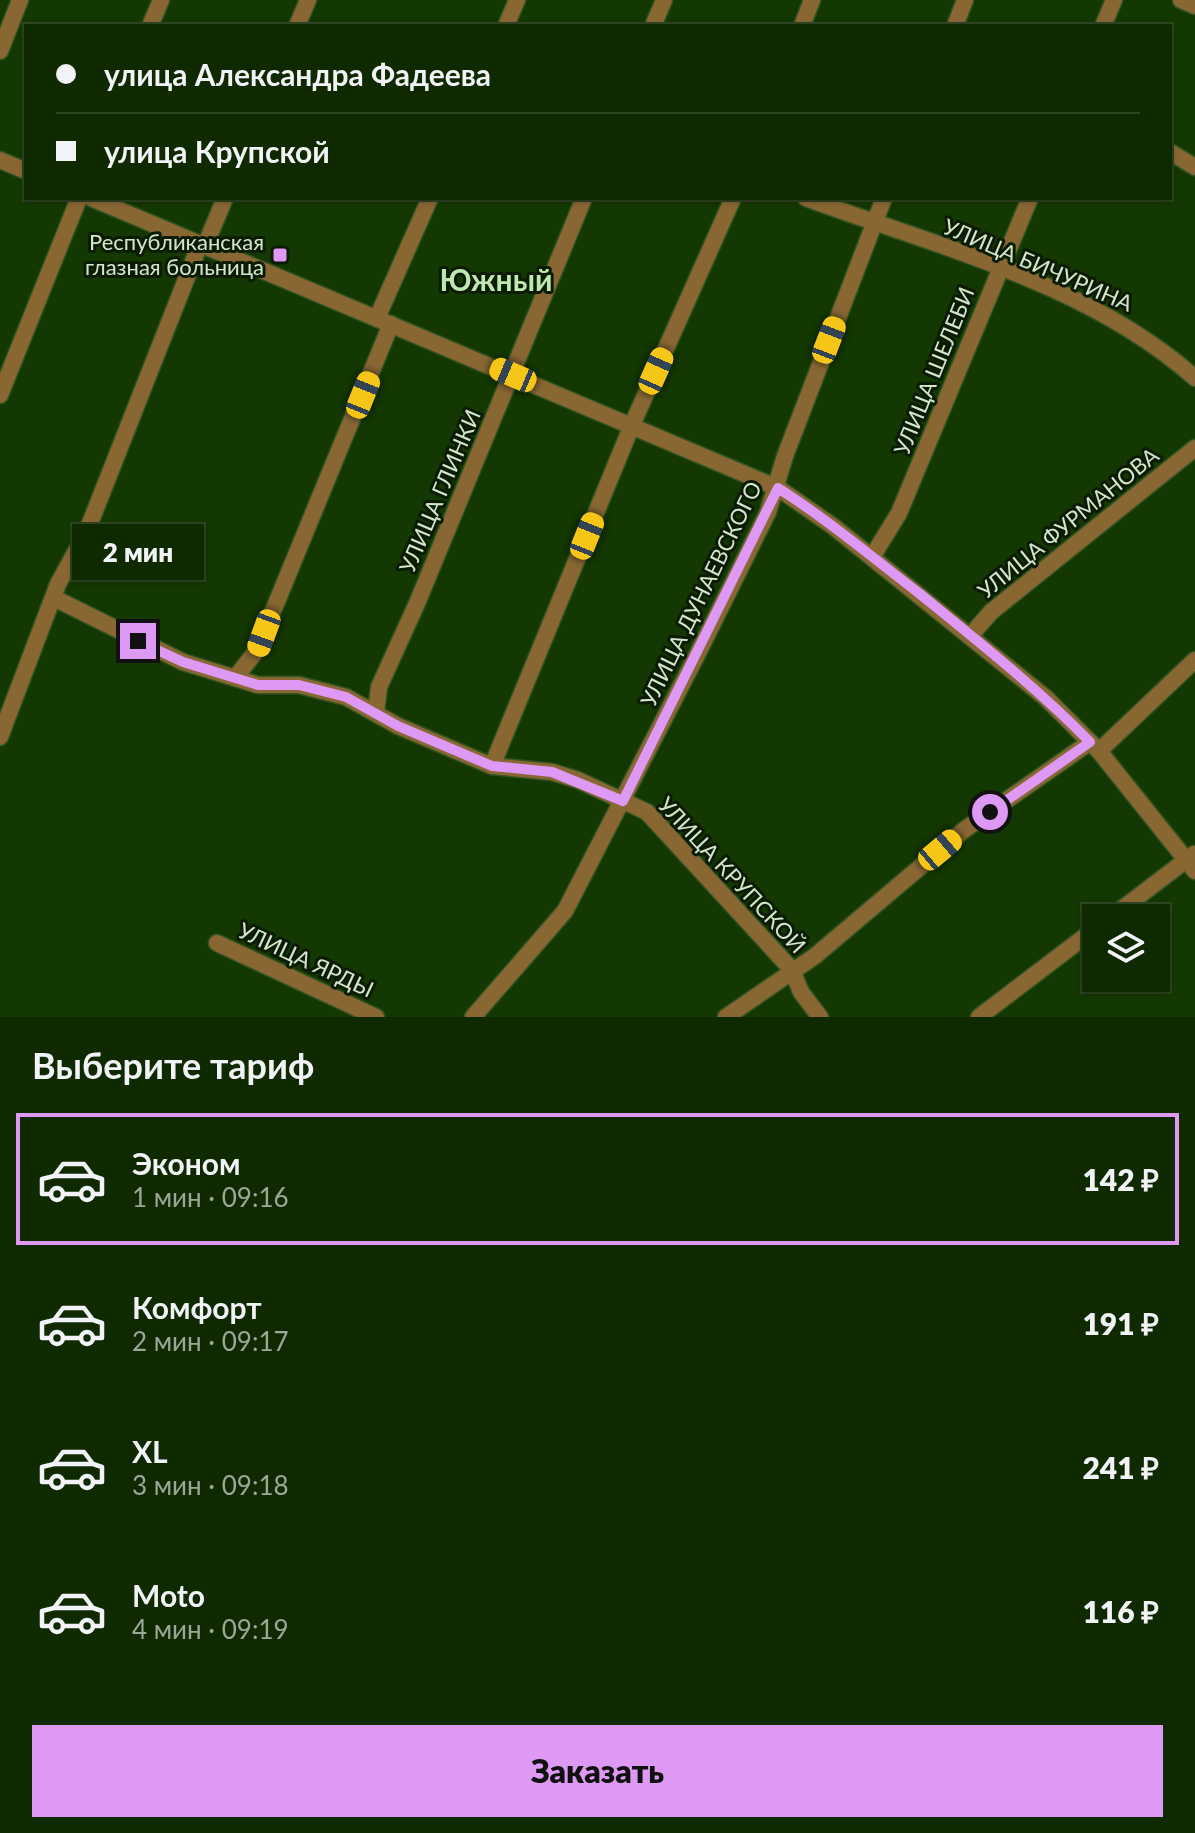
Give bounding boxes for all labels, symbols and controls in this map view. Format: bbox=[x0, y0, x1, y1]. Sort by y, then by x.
text: улица Александра Фадеева bbox=[104, 56, 491, 92]
text: улица Крупской bbox=[104, 133, 330, 169]
street label: УЛИЦА БИЧУРИНА bbox=[939, 212, 1137, 317]
place label: Республиканская глазная больница bbox=[85, 228, 264, 280]
marker: Республиканская глазная больница bbox=[271, 246, 289, 264]
district label: Южный bbox=[440, 261, 552, 297]
street label: УЛИЦА ШЕЛЕБИ bbox=[888, 283, 979, 459]
car bbox=[809, 313, 849, 367]
car bbox=[635, 344, 677, 398]
car bbox=[486, 355, 540, 395]
car bbox=[343, 368, 383, 422]
street label: УЛИЦА ГЛИНКИ bbox=[393, 405, 486, 576]
street label: УЛИЦА ФУРМАНОВА bbox=[972, 441, 1164, 604]
street label: УЛИЦА ДУНАЕВСКОГО bbox=[634, 477, 767, 711]
car bbox=[567, 509, 607, 563]
callout: 2 мин bbox=[72, 525, 204, 581]
text: 2 мин bbox=[103, 536, 173, 568]
car bbox=[245, 606, 283, 660]
route end bbox=[120, 623, 156, 659]
street label: УЛИЦА КРУПСКОЙ bbox=[653, 791, 812, 958]
route start bbox=[972, 794, 1008, 830]
car bbox=[914, 825, 966, 875]
map controls bbox=[1082, 904, 1170, 992]
button: layers bbox=[1082, 904, 1170, 992]
street label: УЛИЦА ЯРДЫ bbox=[234, 916, 378, 1003]
text: Выберите тариф bbox=[32, 1043, 314, 1087]
icon: car bbox=[36, 1143, 108, 1215]
text: Эконом bbox=[132, 1145, 241, 1181]
text: 142 ₽ bbox=[1082, 1161, 1159, 1197]
text: 1 мин · 09:16 bbox=[132, 1181, 289, 1213]
icon: car bbox=[36, 1287, 108, 1359]
text: Комфорт bbox=[132, 1289, 262, 1325]
text: 191 ₽ bbox=[1082, 1305, 1159, 1341]
text: 2 мин · 09:17 bbox=[132, 1325, 289, 1357]
icon: car bbox=[36, 1431, 108, 1503]
text: XL bbox=[132, 1433, 168, 1469]
text: 241 ₽ bbox=[1082, 1449, 1159, 1485]
text: 3 мин · 09:18 bbox=[132, 1469, 289, 1501]
icon: car bbox=[36, 1575, 108, 1647]
text: Moto bbox=[132, 1577, 205, 1613]
text: 116 ₽ bbox=[1082, 1593, 1159, 1629]
text: 4 мин · 09:19 bbox=[132, 1613, 289, 1645]
button: Заказать bbox=[32, 1725, 1163, 1817]

